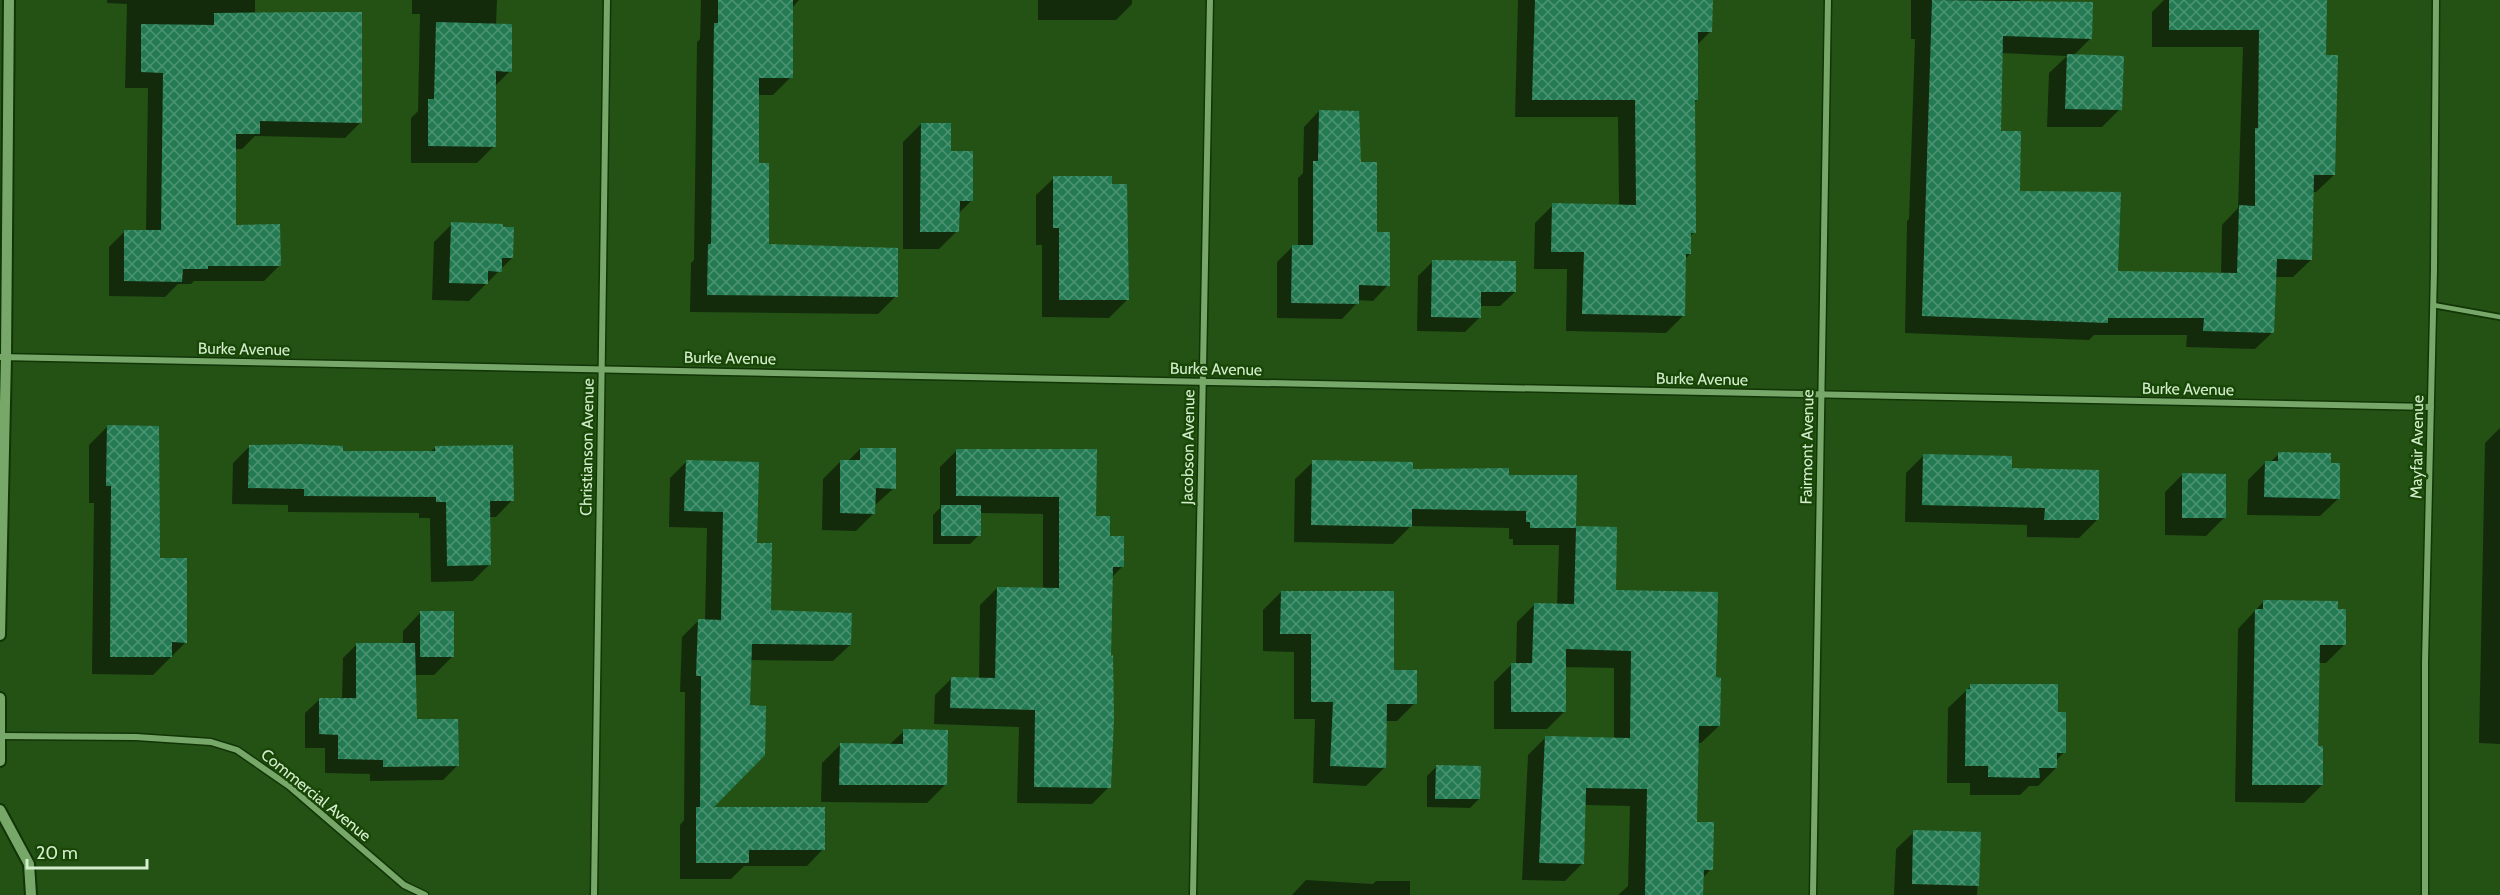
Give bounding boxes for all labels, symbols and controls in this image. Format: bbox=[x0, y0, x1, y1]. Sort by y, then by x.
street label: Burke Avenue bbox=[198, 339, 290, 359]
street label: Burke Avenue bbox=[684, 348, 776, 368]
street label: Burke Avenue bbox=[1170, 359, 1262, 379]
street label: Burke Avenue bbox=[1656, 369, 1748, 389]
street label: Christianson Avenue bbox=[576, 378, 598, 516]
street label: Burke Avenue bbox=[2142, 379, 2234, 399]
street label: Jacobson Avenue bbox=[1177, 389, 1199, 506]
street label: Fairmont Avenue bbox=[1796, 389, 1818, 505]
street label: Mayfair Avenue bbox=[2407, 395, 2427, 499]
street label: Commercial Avenue bbox=[257, 745, 375, 845]
scale bar bbox=[27, 832, 147, 870]
text: 20 m bbox=[36, 842, 78, 864]

